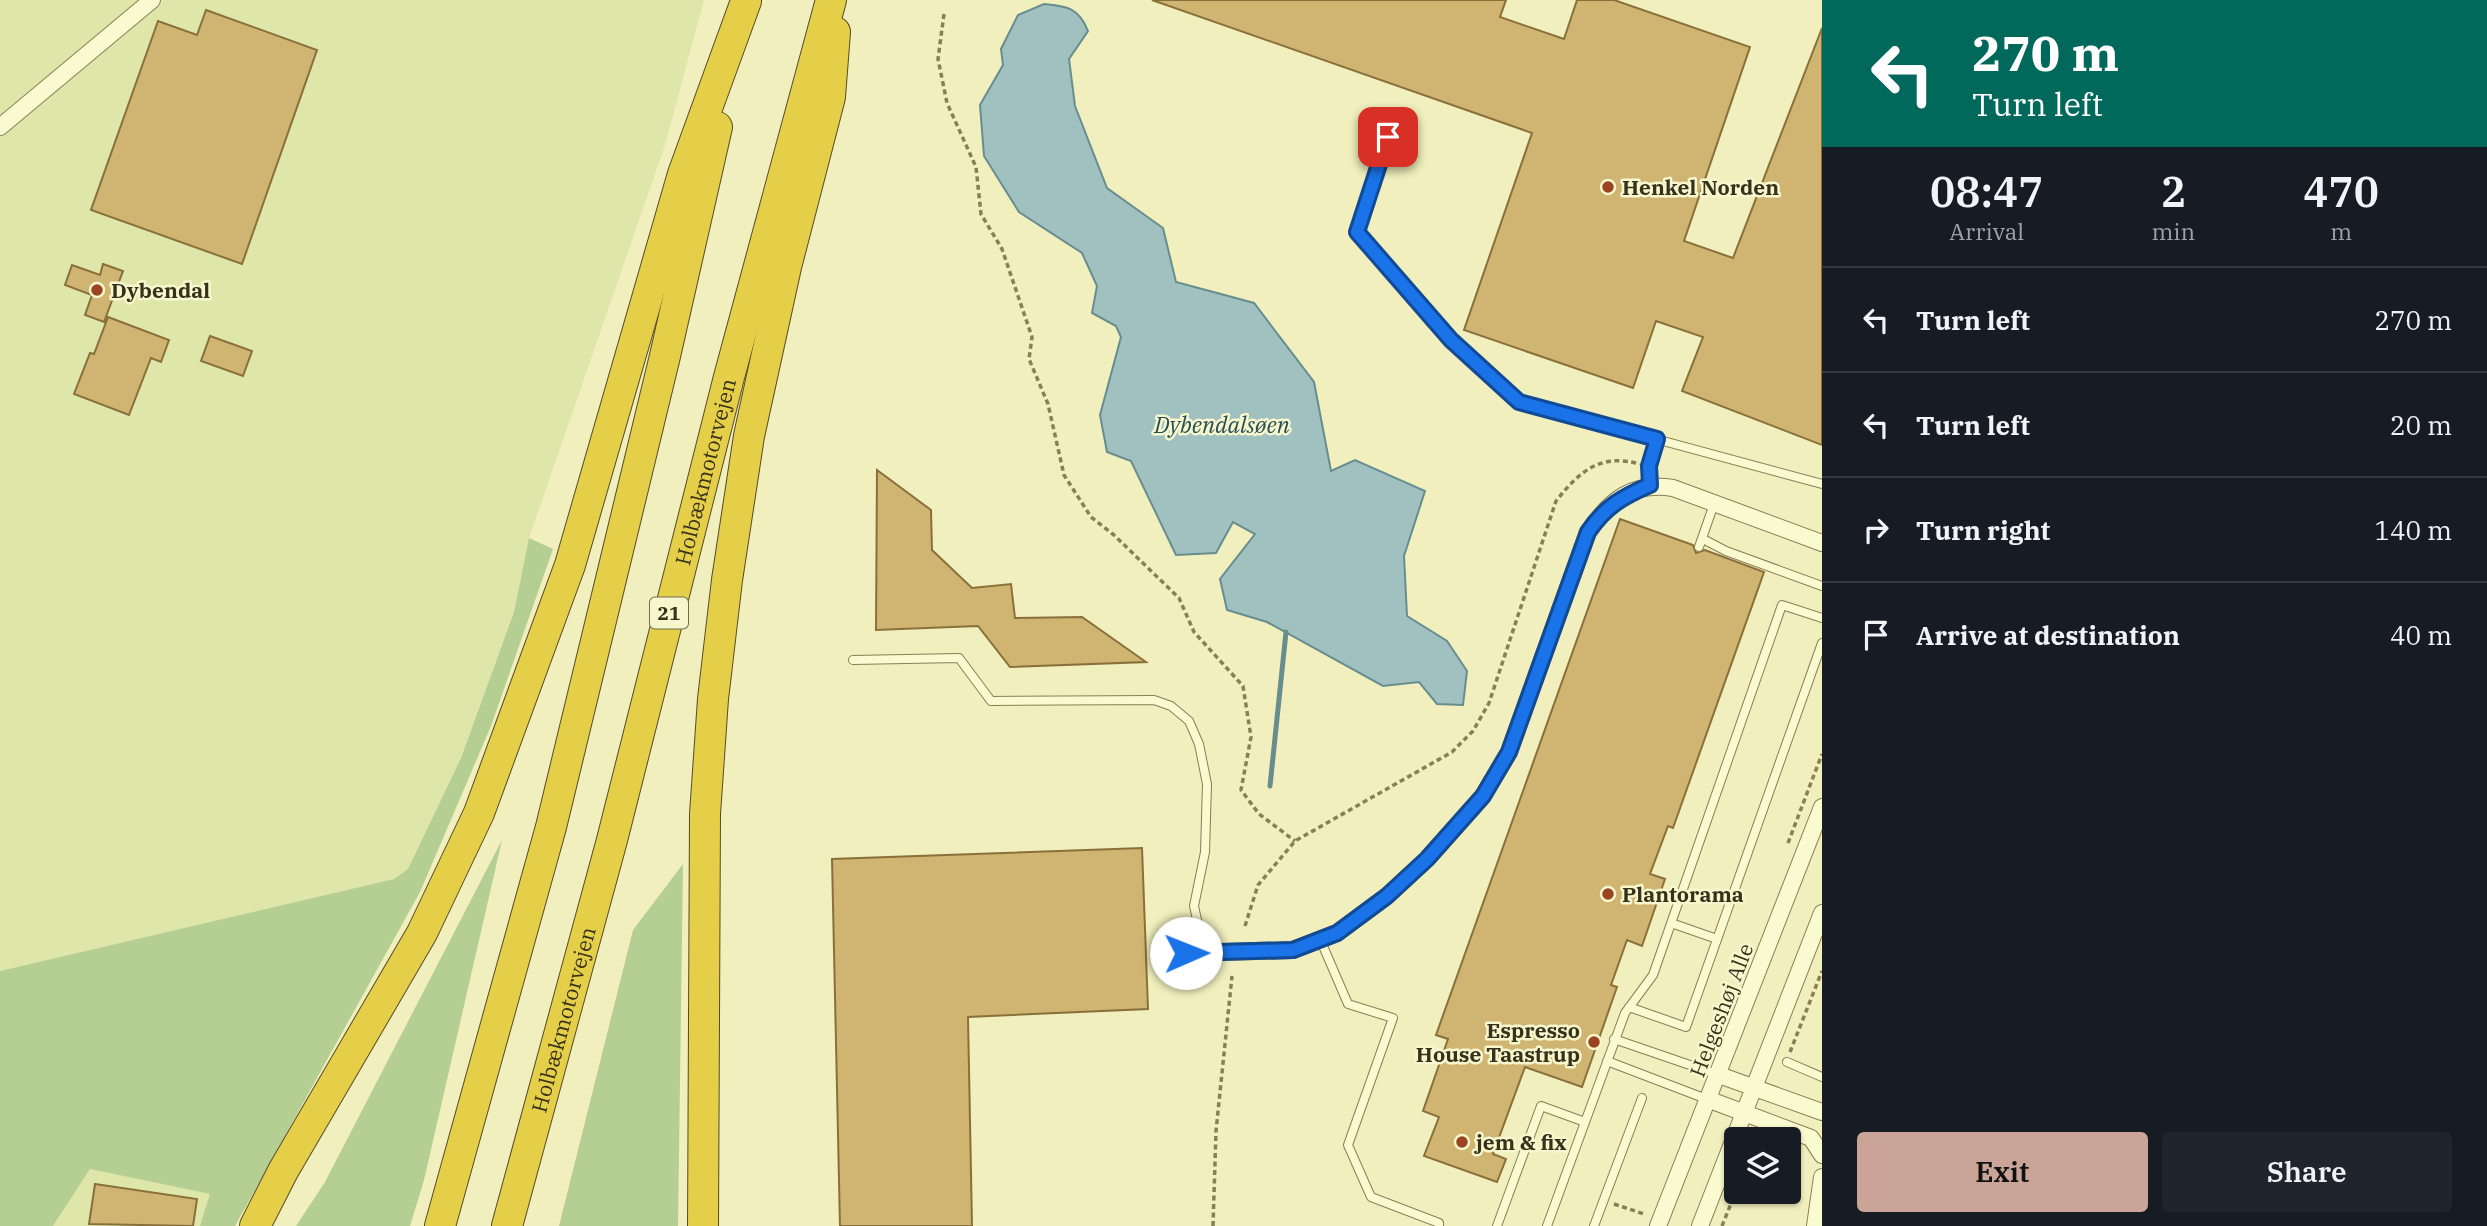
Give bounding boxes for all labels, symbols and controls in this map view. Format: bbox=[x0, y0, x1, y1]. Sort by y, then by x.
text: 270 m bbox=[1972, 21, 2119, 84]
icon: left bbox=[1857, 28, 1948, 119]
text: Turn left bbox=[1972, 83, 2103, 125]
pin bbox=[1358, 107, 1418, 167]
icon: arrive bbox=[1369, 118, 1407, 156]
text: 08:47 bbox=[1930, 164, 2043, 219]
text: 2 bbox=[2161, 164, 2186, 219]
text: 470 bbox=[2303, 164, 2379, 219]
place label: Henkel Norden bbox=[1622, 173, 1779, 201]
marker: Henkel Norden bbox=[1600, 179, 1616, 195]
text: Arrival bbox=[1949, 216, 2024, 246]
text: min bbox=[2151, 216, 2195, 246]
text: m bbox=[2330, 216, 2352, 246]
place label: Dybendal bbox=[111, 276, 210, 304]
marker: Dybendal bbox=[89, 282, 105, 298]
icon: left bbox=[1857, 301, 1895, 339]
text: Turn left bbox=[1916, 303, 2030, 337]
text: 270 m bbox=[2374, 303, 2452, 337]
street label: Holbækmotorvejen bbox=[668, 375, 742, 568]
icon: left bbox=[1857, 406, 1895, 444]
text: Turn left bbox=[1916, 408, 2030, 442]
text: 20 m bbox=[2390, 408, 2452, 442]
water label: Dybendalsøen bbox=[1153, 409, 1290, 439]
icon: right bbox=[1857, 511, 1895, 549]
text: Turn right bbox=[1916, 513, 2050, 547]
text: 140 m bbox=[2374, 513, 2452, 547]
road number: 21 bbox=[650, 598, 688, 628]
icon: arrive bbox=[1857, 616, 1895, 654]
text: Arrive at destination bbox=[1916, 618, 2180, 652]
text: 40 m bbox=[2390, 618, 2452, 652]
place label: Plantorama bbox=[1622, 880, 1744, 908]
marker: Plantorama bbox=[1600, 886, 1616, 902]
position arrow bbox=[1149, 916, 1223, 990]
street label: Holbækmotorvejen bbox=[525, 923, 602, 1116]
street label: Helgeshøj Alle bbox=[1683, 939, 1759, 1081]
place label: Espresso House Taastrup bbox=[1416, 1016, 1580, 1068]
marker: Espresso House Taastrup bbox=[1586, 1034, 1602, 1050]
map controls bbox=[1724, 1127, 1801, 1204]
button: layers bbox=[1724, 1127, 1801, 1204]
place label: jem & fix bbox=[1474, 1128, 1567, 1156]
button: Exit bbox=[1857, 1132, 2148, 1212]
button: Share bbox=[2162, 1132, 2452, 1212]
marker: jem & fix bbox=[1454, 1134, 1470, 1150]

